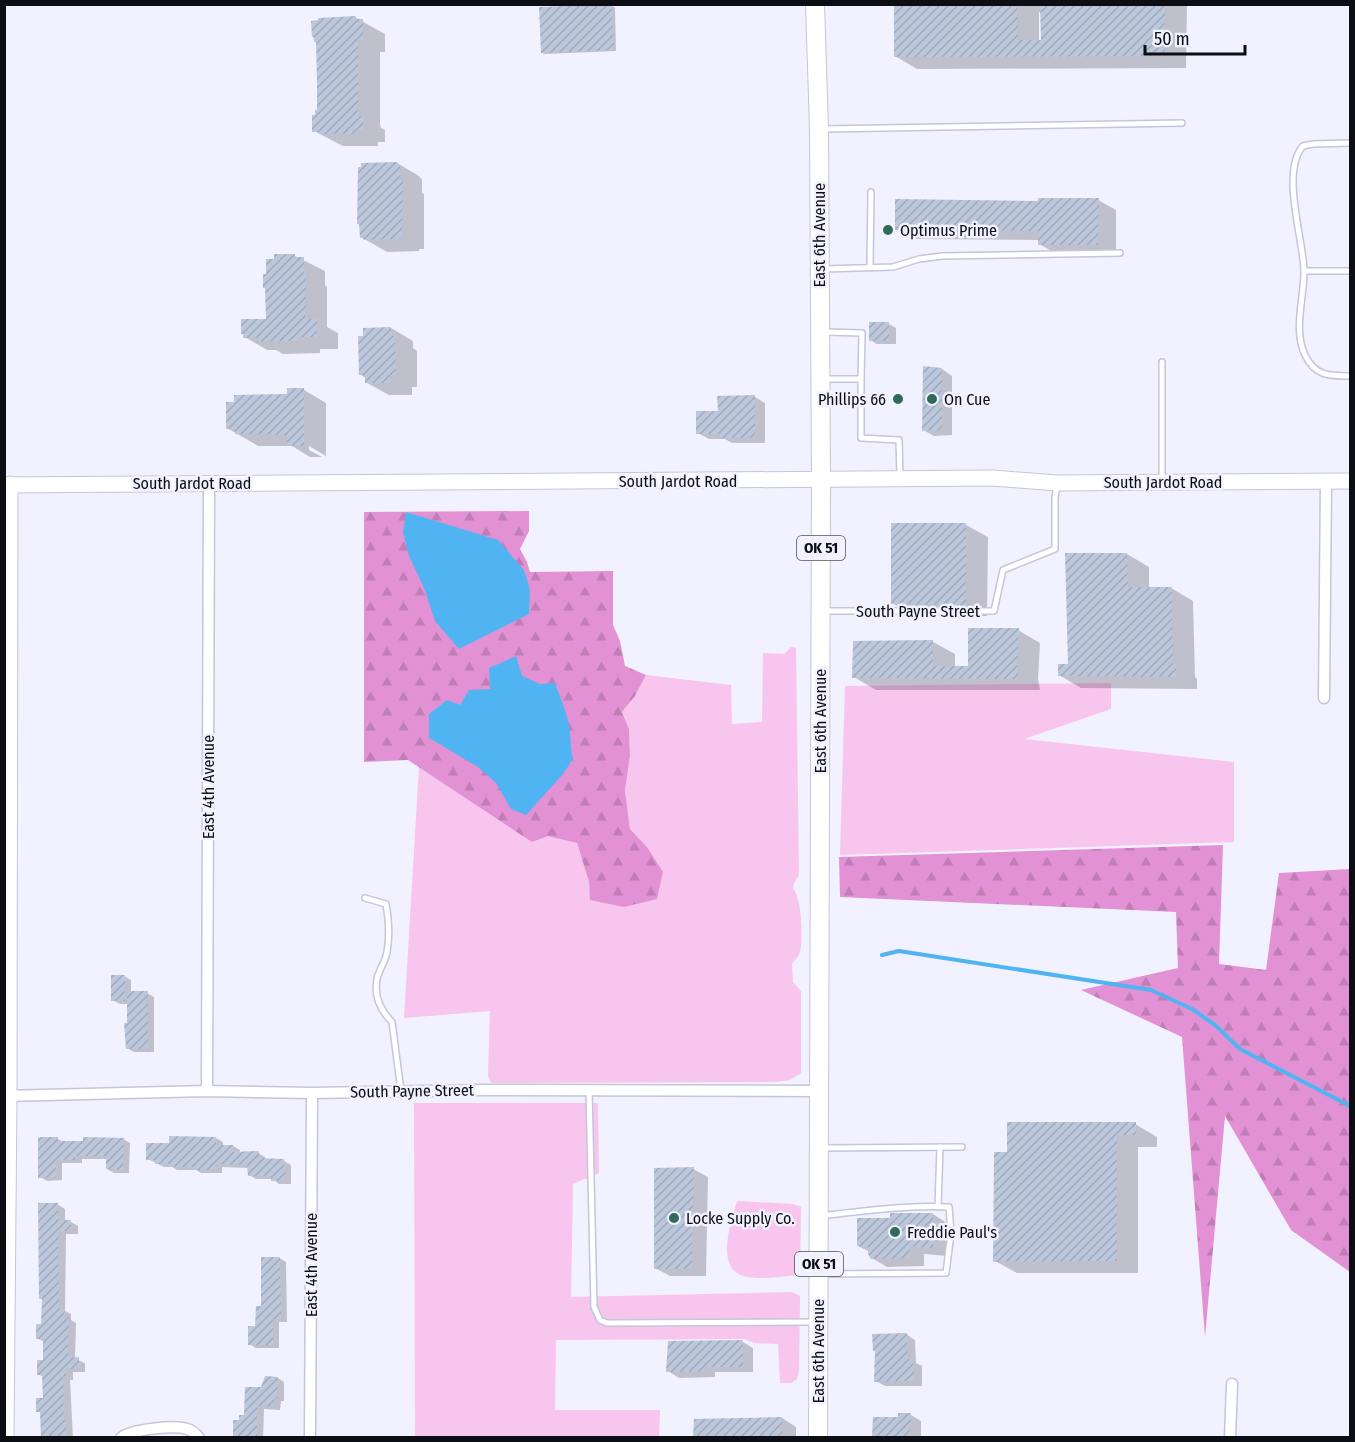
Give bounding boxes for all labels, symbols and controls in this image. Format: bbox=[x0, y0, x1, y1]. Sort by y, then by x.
scale bar bbox=[1145, 18, 1246, 56]
text: 50 m bbox=[1154, 28, 1190, 50]
street label: East 6th Avenue bbox=[810, 183, 829, 287]
place label: Optimus Prime bbox=[900, 221, 997, 240]
marker: Optimus Prime bbox=[881, 223, 895, 237]
place label: Phillips 66 bbox=[818, 390, 886, 409]
place label: On Cue bbox=[944, 390, 990, 409]
marker: Phillips 66 bbox=[891, 392, 905, 406]
marker: On Cue bbox=[925, 392, 939, 406]
street label: South Jardot Road bbox=[619, 472, 737, 491]
street label: South Jardot Road bbox=[1104, 473, 1222, 492]
street label: South Jardot Road bbox=[133, 474, 251, 493]
road number: OK 51 bbox=[797, 536, 845, 560]
street label: South Payne Street bbox=[856, 602, 981, 621]
street label: East 6th Avenue bbox=[811, 669, 830, 773]
street label: East 4th Avenue bbox=[199, 735, 218, 839]
street label: South Payne Street bbox=[350, 1080, 475, 1102]
place label: Locke Supply Co. bbox=[686, 1209, 795, 1228]
marker: Locke Supply Co. bbox=[667, 1211, 681, 1225]
street label: East 4th Avenue bbox=[302, 1213, 321, 1317]
place label: Freddie Paul's bbox=[907, 1223, 997, 1242]
marker: Freddie Paul's bbox=[888, 1225, 902, 1239]
road number: OK 51 bbox=[795, 1252, 843, 1276]
street label: East 6th Avenue bbox=[809, 1299, 828, 1403]

